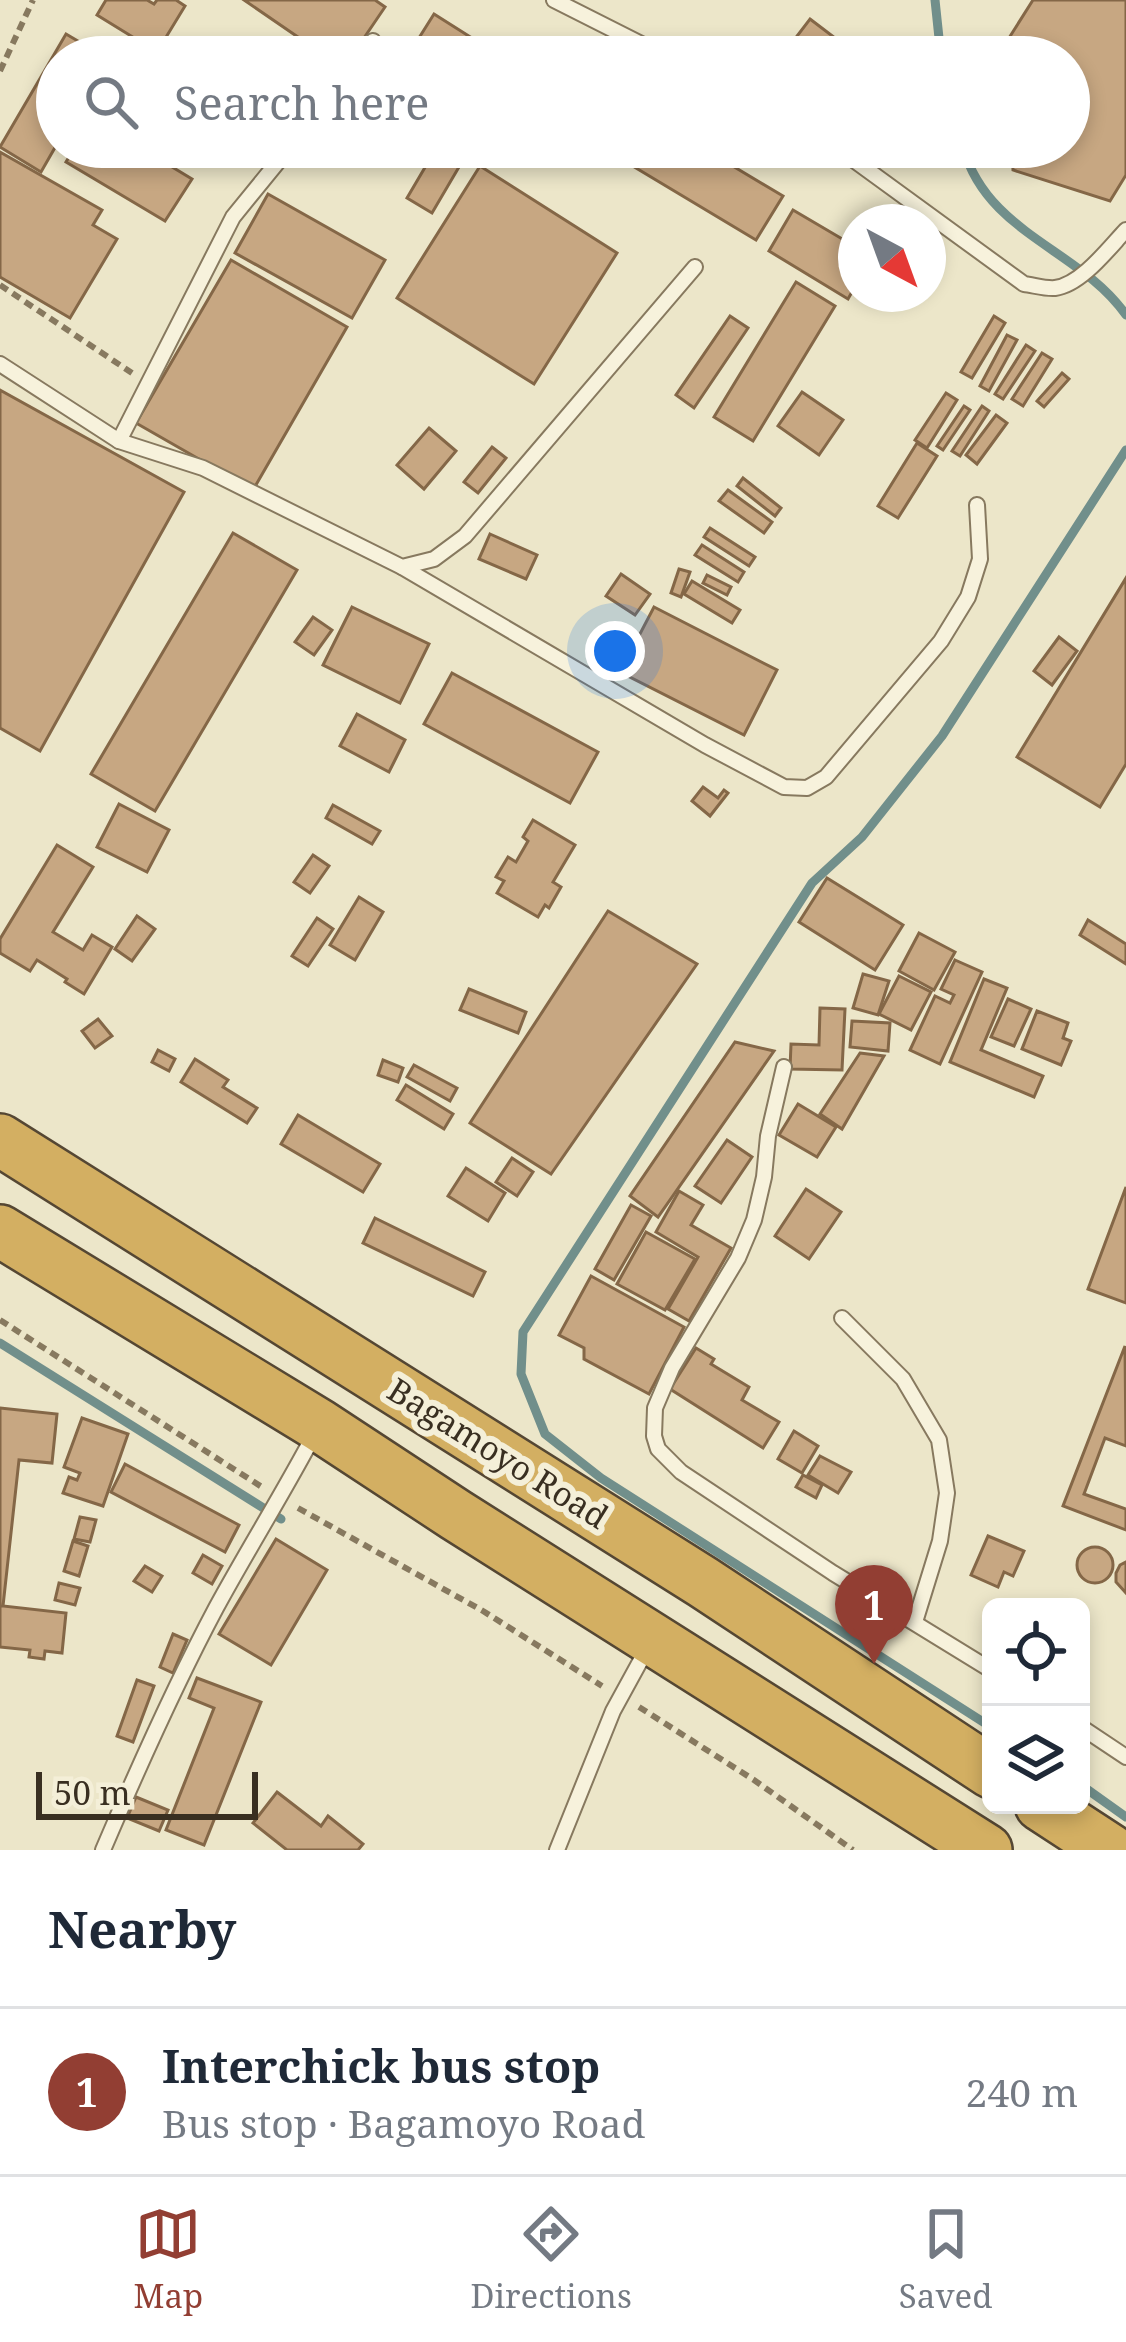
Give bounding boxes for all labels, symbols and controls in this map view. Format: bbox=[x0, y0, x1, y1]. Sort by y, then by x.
search box bbox=[36, 36, 1090, 168]
icon: search bbox=[78, 69, 144, 135]
text: Search here bbox=[174, 72, 429, 133]
north arrow bbox=[838, 204, 946, 312]
your location bbox=[585, 621, 645, 681]
street label: Bagamoyo Road bbox=[380, 1367, 617, 1538]
pin: 1 bbox=[835, 1565, 913, 1664]
map controls bbox=[982, 1598, 1090, 1814]
button: locate bbox=[982, 1598, 1090, 1706]
button: layers bbox=[982, 1706, 1090, 1814]
scale bar bbox=[36, 1766, 258, 1819]
text: 50 m bbox=[54, 1770, 131, 1815]
text: Nearby bbox=[48, 1893, 236, 1963]
text: Interchick bus stop bbox=[162, 2035, 600, 2096]
text: 1 bbox=[76, 2065, 98, 2118]
text: 240 m bbox=[966, 2065, 1078, 2118]
text: Bus stop · Bagamoyo Road bbox=[162, 2096, 645, 2149]
tab: Map bbox=[134, 2201, 203, 2318]
tab: Directions bbox=[470, 2201, 632, 2318]
tab: Saved bbox=[899, 2201, 992, 2318]

